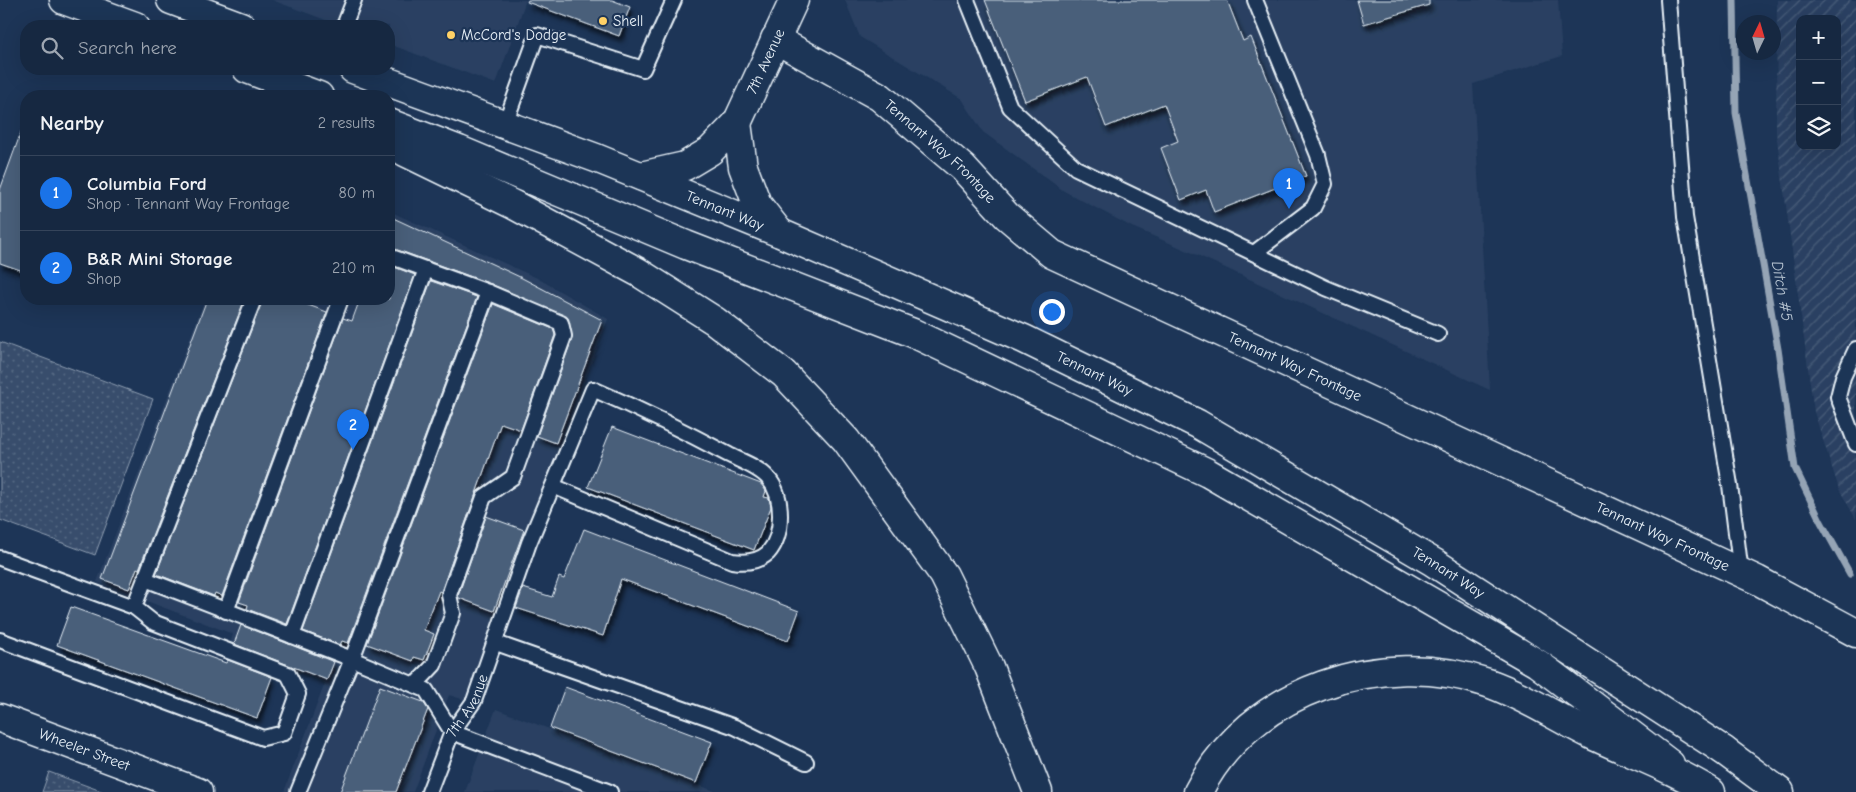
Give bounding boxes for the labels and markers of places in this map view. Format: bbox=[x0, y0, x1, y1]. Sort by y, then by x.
place label: Shell bbox=[613, 12, 643, 30]
marker: Shell bbox=[597, 15, 609, 27]
place label: McCord's Dodge bbox=[461, 26, 567, 44]
marker: McCord's Dodge bbox=[445, 29, 457, 41]
pin: 1 bbox=[1273, 168, 1305, 209]
pin: 2 bbox=[337, 409, 369, 450]

